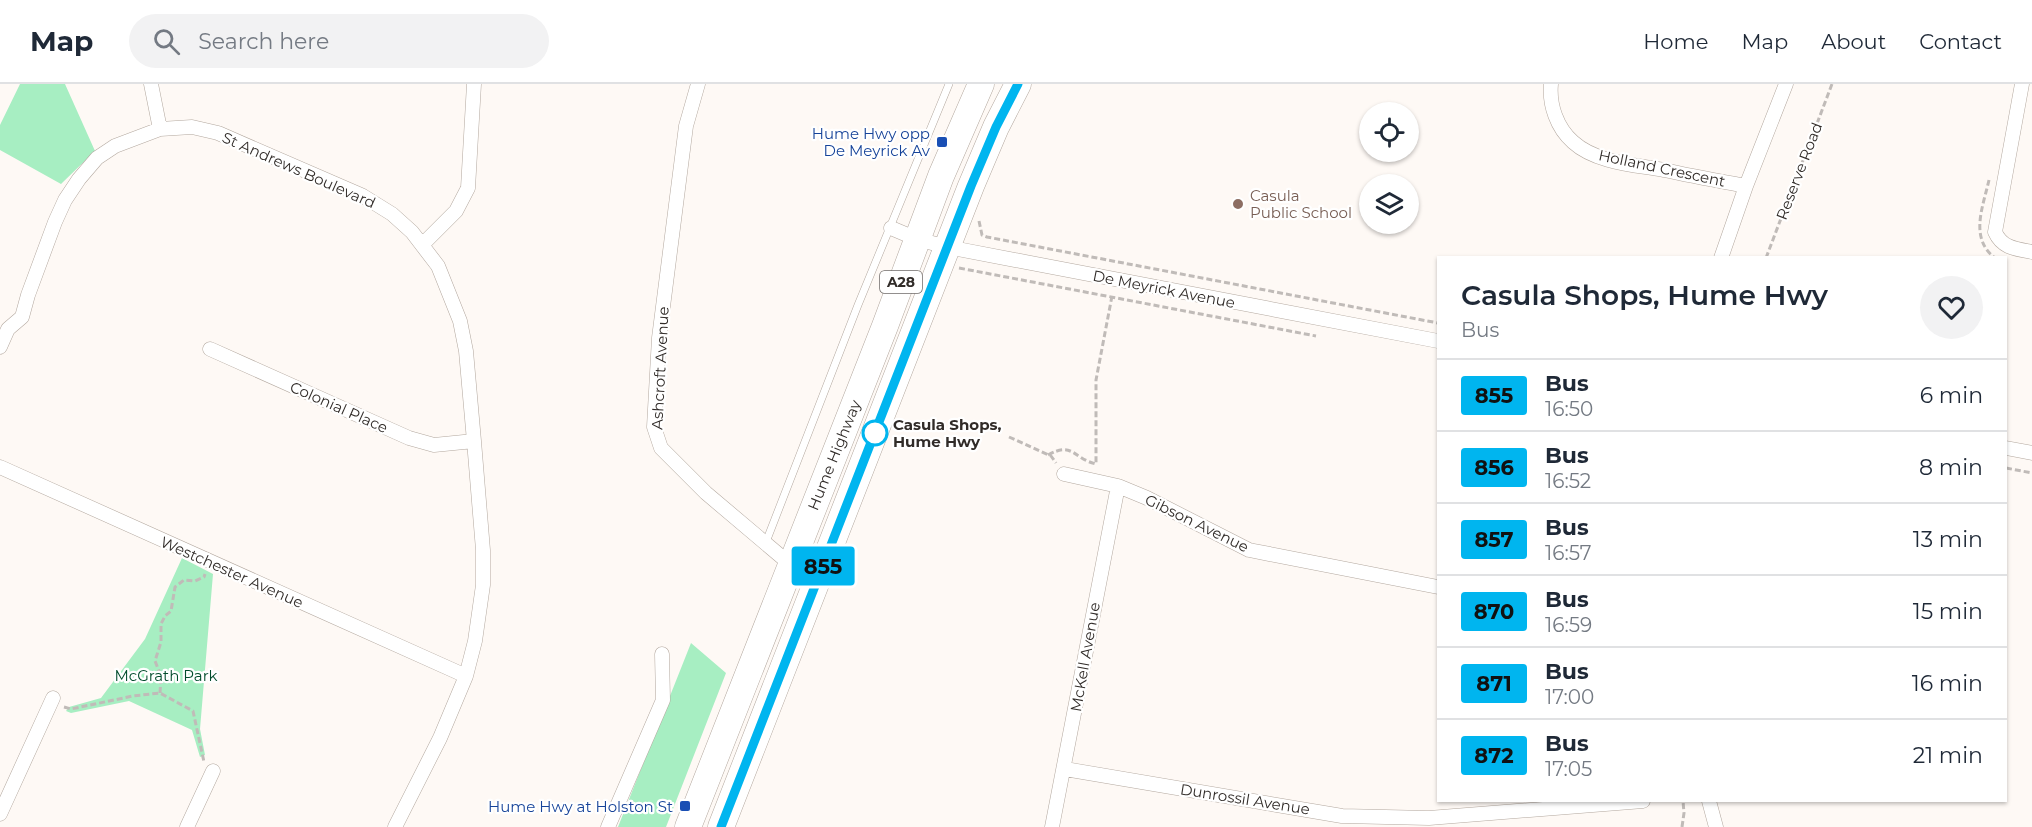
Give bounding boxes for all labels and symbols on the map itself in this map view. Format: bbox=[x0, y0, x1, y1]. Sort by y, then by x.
street label: Reserve Road bbox=[1772, 120, 1826, 222]
place label: Hume Hwy opp De Meyrick Av bbox=[812, 124, 931, 160]
street label: St Andrews Boulevard bbox=[219, 128, 379, 212]
marker: Hume Hwy opp De Meyrick Av bbox=[935, 135, 949, 149]
street label: Holland Crescent bbox=[1597, 145, 1727, 191]
place label: Casula Public School bbox=[1250, 186, 1352, 222]
marker: Casula Public School bbox=[1231, 197, 1245, 211]
street label: De Meyrick Avenue bbox=[1091, 266, 1237, 312]
road number: A28 bbox=[880, 271, 922, 293]
street label: Ashcroft Avenue bbox=[647, 306, 673, 430]
street label: Colonial Place bbox=[287, 377, 391, 437]
street label: Hume Highway bbox=[803, 396, 865, 513]
place label: Casula Shops, Hume Hwy bbox=[893, 415, 1001, 451]
marker: Casula Shops, Hume Hwy bbox=[862, 420, 888, 446]
street label: Gibson Avenue bbox=[1142, 490, 1252, 556]
street label: Westchester Avenue bbox=[158, 532, 306, 612]
line badge: 855 bbox=[788, 546, 858, 586]
street label: McKell Avenue bbox=[1066, 601, 1104, 713]
park label: McGrath Park bbox=[114, 666, 218, 685]
street label: Dunrossil Avenue bbox=[1179, 779, 1311, 819]
place label: Hume Hwy at Holston St bbox=[488, 797, 673, 816]
marker: Hume Hwy at Holston St bbox=[678, 799, 692, 813]

